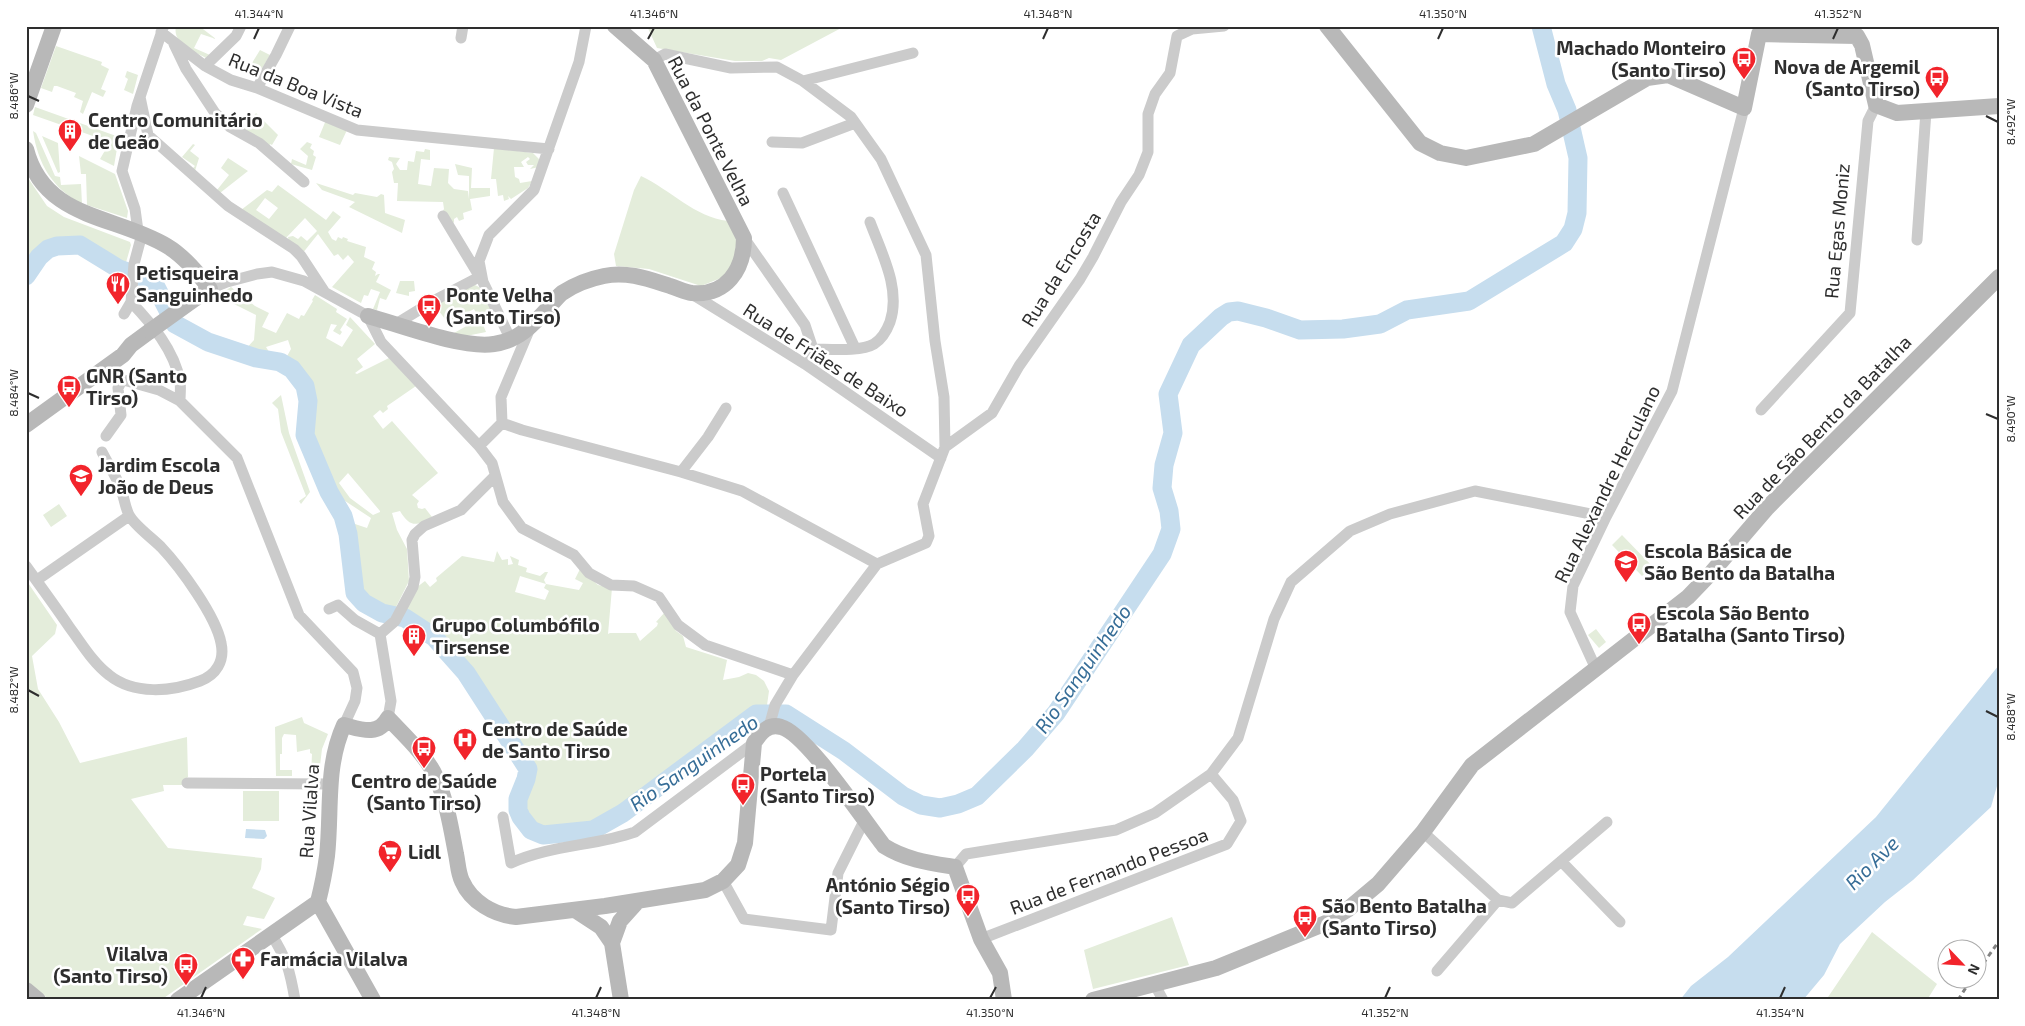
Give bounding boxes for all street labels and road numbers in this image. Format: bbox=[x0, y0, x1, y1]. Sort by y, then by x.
street label: Rua da Boa Vista bbox=[225, 47, 367, 122]
street label: Rua da Ponte Velha bbox=[664, 52, 759, 210]
street label: Rua Egas Moniz bbox=[1819, 162, 1854, 300]
street label: Rua da Encosta bbox=[1016, 207, 1105, 331]
street label: Rua de Friães de Baixo bbox=[739, 298, 913, 422]
street label: Rua de São Bento da Batalha bbox=[1728, 330, 1916, 523]
street label: Rua Alexandre Herculano bbox=[1549, 381, 1664, 586]
street label: Rua Vilalva bbox=[294, 763, 323, 859]
street label: Rua de Fernando Pessoa bbox=[1006, 822, 1211, 919]

